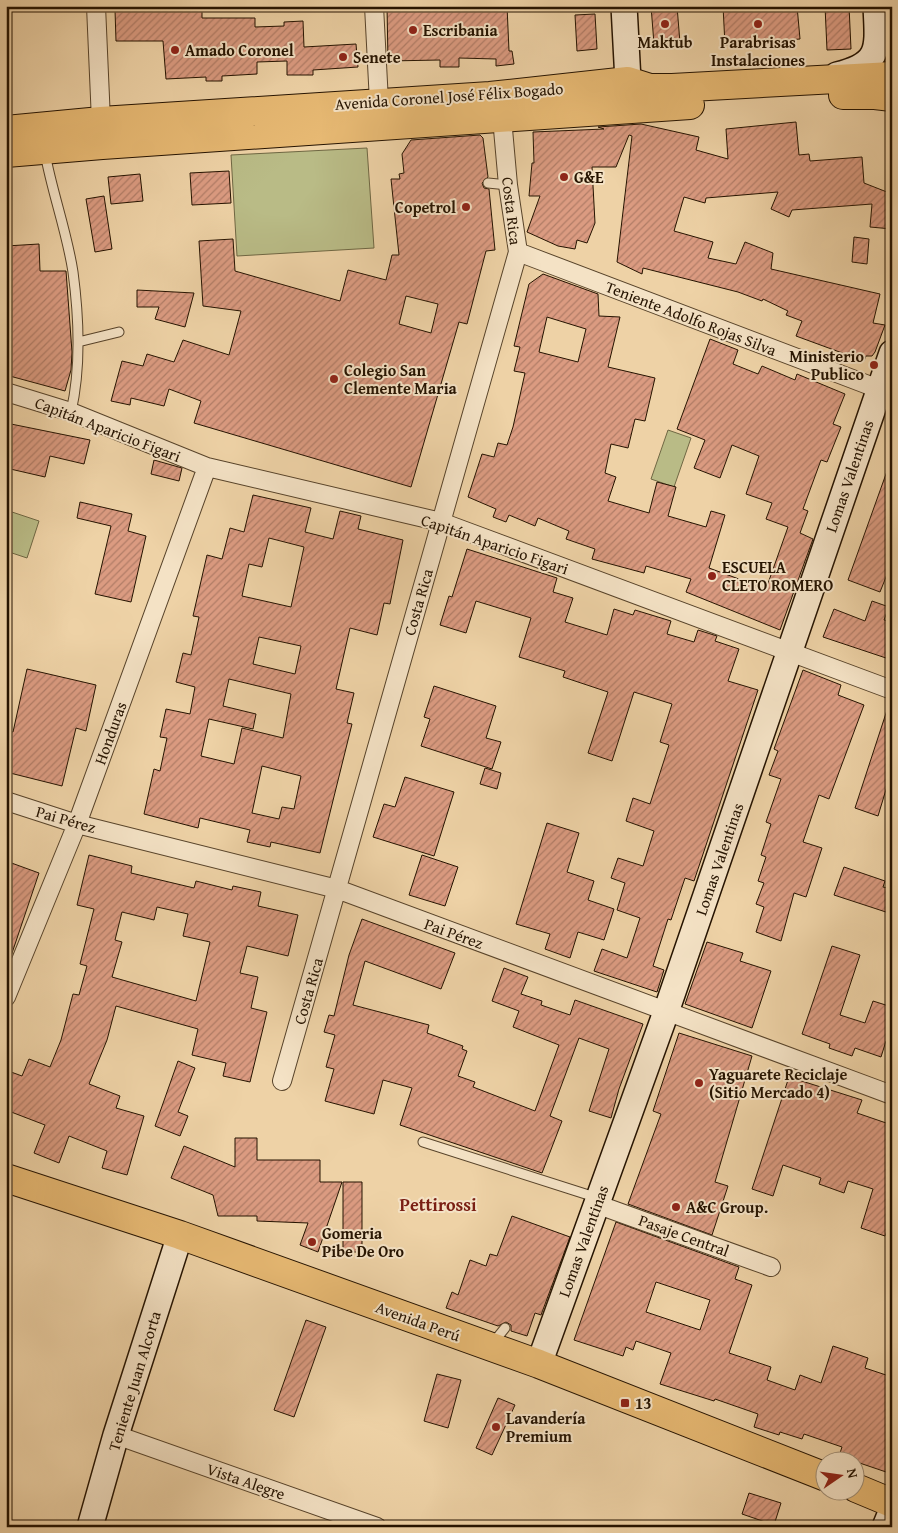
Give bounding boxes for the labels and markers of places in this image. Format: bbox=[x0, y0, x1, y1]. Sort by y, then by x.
place label: Escribania bbox=[423, 18, 499, 42]
marker: Maktub bbox=[659, 18, 671, 30]
marker: Parabrisas Instalaciones bbox=[752, 18, 764, 30]
marker: Escribania bbox=[407, 24, 419, 36]
place label: Maktub bbox=[637, 30, 693, 54]
place label: Parabrisas Instalaciones bbox=[711, 30, 805, 72]
place label: Amado Coronel bbox=[185, 38, 294, 62]
marker: Amado Coronel bbox=[169, 44, 181, 56]
place label: Senete bbox=[353, 45, 401, 69]
marker: Senete bbox=[337, 51, 349, 63]
place label: G&E bbox=[574, 165, 604, 189]
marker: G&E bbox=[558, 171, 570, 183]
place label: Copetrol bbox=[395, 195, 456, 219]
marker: Copetrol bbox=[460, 201, 472, 213]
place label: Ministerio Publico bbox=[789, 344, 864, 386]
place label: Colegio San Clemente Maria bbox=[344, 358, 458, 400]
marker: Ministerio Publico bbox=[868, 359, 880, 371]
marker: Colegio San Clemente Maria bbox=[328, 373, 340, 385]
place label: ESCUELA CLETO ROMERO bbox=[722, 555, 833, 597]
marker: ESCUELA CLETO ROMERO bbox=[706, 570, 718, 582]
place label: Yaguarete Reciclaje (Sitio Mercado 4) bbox=[709, 1062, 848, 1104]
marker: Yaguarete Reciclaje (Sitio Mercado 4) bbox=[693, 1077, 705, 1089]
place label: A&C Group. bbox=[686, 1195, 768, 1219]
marker: A&C Group. bbox=[670, 1201, 682, 1213]
place label: Gomeria Pibe De Oro bbox=[322, 1221, 404, 1263]
marker: Gomeria Pibe De Oro bbox=[306, 1236, 318, 1248]
place label: 13 bbox=[635, 1391, 652, 1415]
marker: 13 bbox=[619, 1397, 631, 1409]
place label: Lavandería Premium bbox=[506, 1406, 586, 1448]
marker: Lavandería Premium bbox=[490, 1421, 502, 1433]

